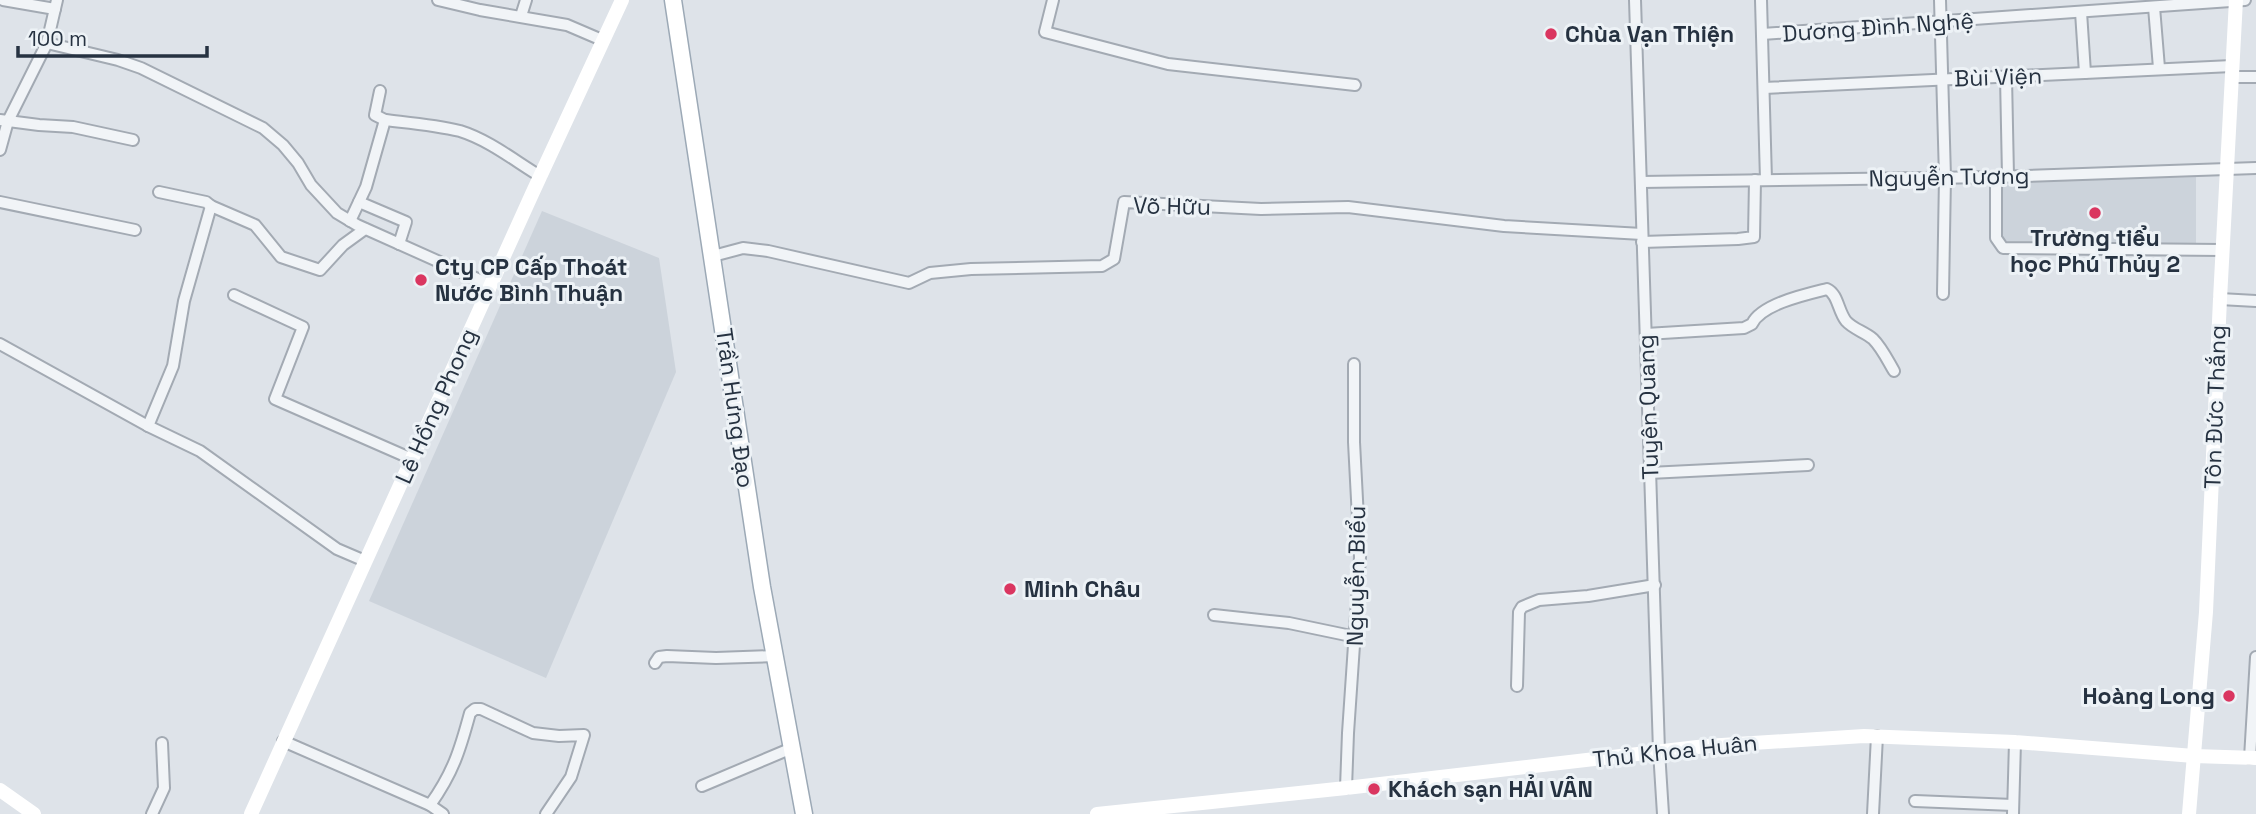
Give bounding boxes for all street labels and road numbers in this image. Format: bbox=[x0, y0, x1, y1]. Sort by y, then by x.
street label: Dương Đình Nghệ bbox=[1781, 5, 1975, 49]
street label: Bùi Viện bbox=[1953, 60, 2043, 94]
street label: Nguyễn Tương bbox=[1868, 161, 2030, 193]
street label: Võ Hữu bbox=[1133, 190, 1211, 222]
street label: Lê Hồng Phong bbox=[388, 324, 484, 488]
street label: Tôn Đức Thắng bbox=[2197, 325, 2233, 489]
street label: Trần Hưng Đạo bbox=[709, 326, 761, 490]
street label: Tuyên Quang bbox=[1630, 334, 1666, 480]
street label: Nguyễn Biểu bbox=[1340, 506, 1372, 646]
street label: Thủ Khoa Huân bbox=[1591, 727, 1759, 775]

